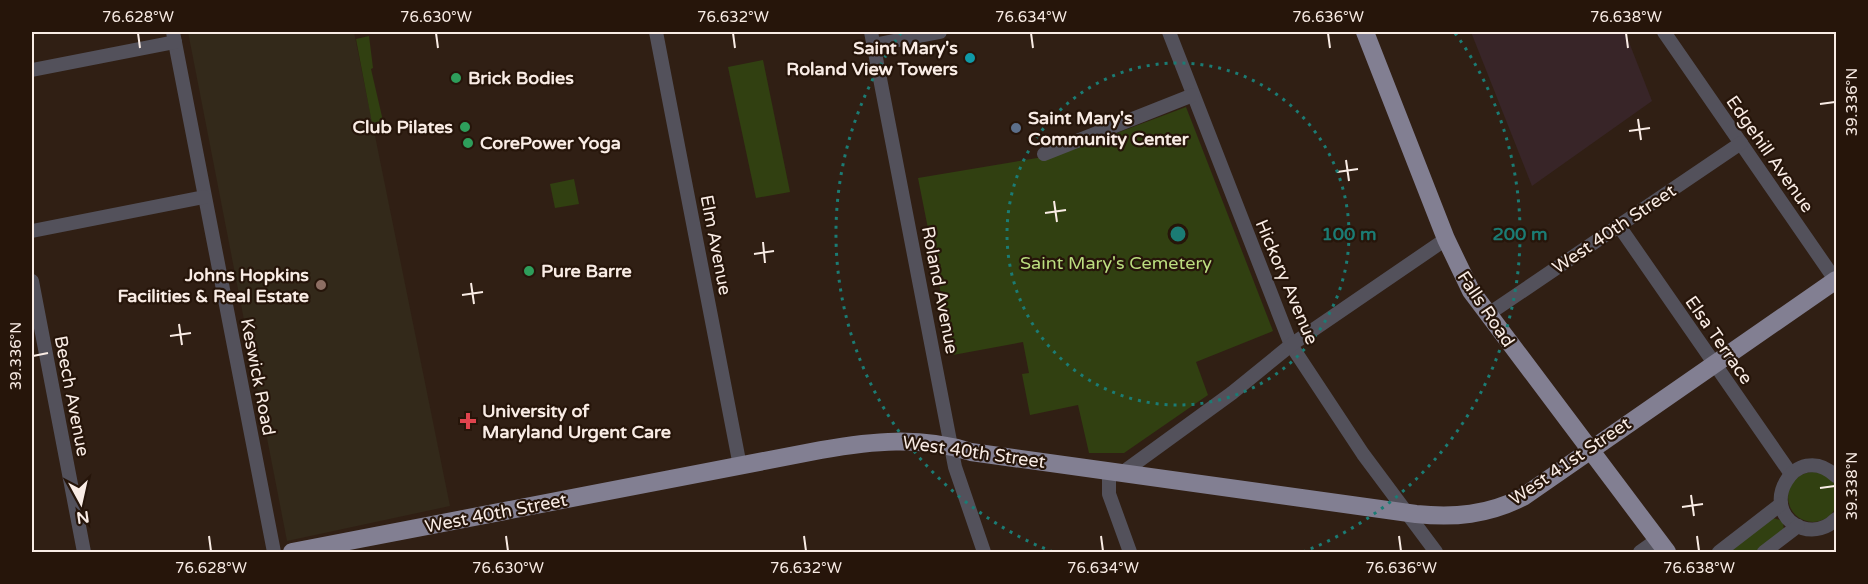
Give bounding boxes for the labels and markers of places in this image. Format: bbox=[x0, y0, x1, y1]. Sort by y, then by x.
place label: Saint Mary's Roland View Towers bbox=[786, 37, 958, 80]
marker: Saint Mary's Roland View Towers bbox=[963, 51, 977, 65]
place label: Brick Bodies bbox=[468, 67, 574, 89]
marker: Brick Bodies bbox=[449, 71, 463, 85]
place label: Saint Mary's Community Center bbox=[1028, 107, 1190, 150]
place label: Club Pilates bbox=[353, 116, 453, 138]
marker: Club Pilates bbox=[458, 120, 472, 134]
marker: Saint Mary's Community Center bbox=[1009, 121, 1023, 135]
place label: CorePower Yoga bbox=[480, 132, 621, 154]
marker: CorePower Yoga bbox=[461, 136, 475, 150]
centre of rings bbox=[1168, 224, 1188, 244]
place label: Pure Barre bbox=[541, 260, 632, 282]
place label: Johns Hopkins Facilities & Real Estate bbox=[118, 264, 309, 307]
marker: Pure Barre bbox=[522, 264, 536, 278]
marker: Johns Hopkins Facilities & Real Estate bbox=[314, 278, 328, 292]
place label: University of Maryland Urgent Care bbox=[482, 400, 671, 443]
marker: University of Maryland Urgent Care bbox=[459, 412, 477, 430]

